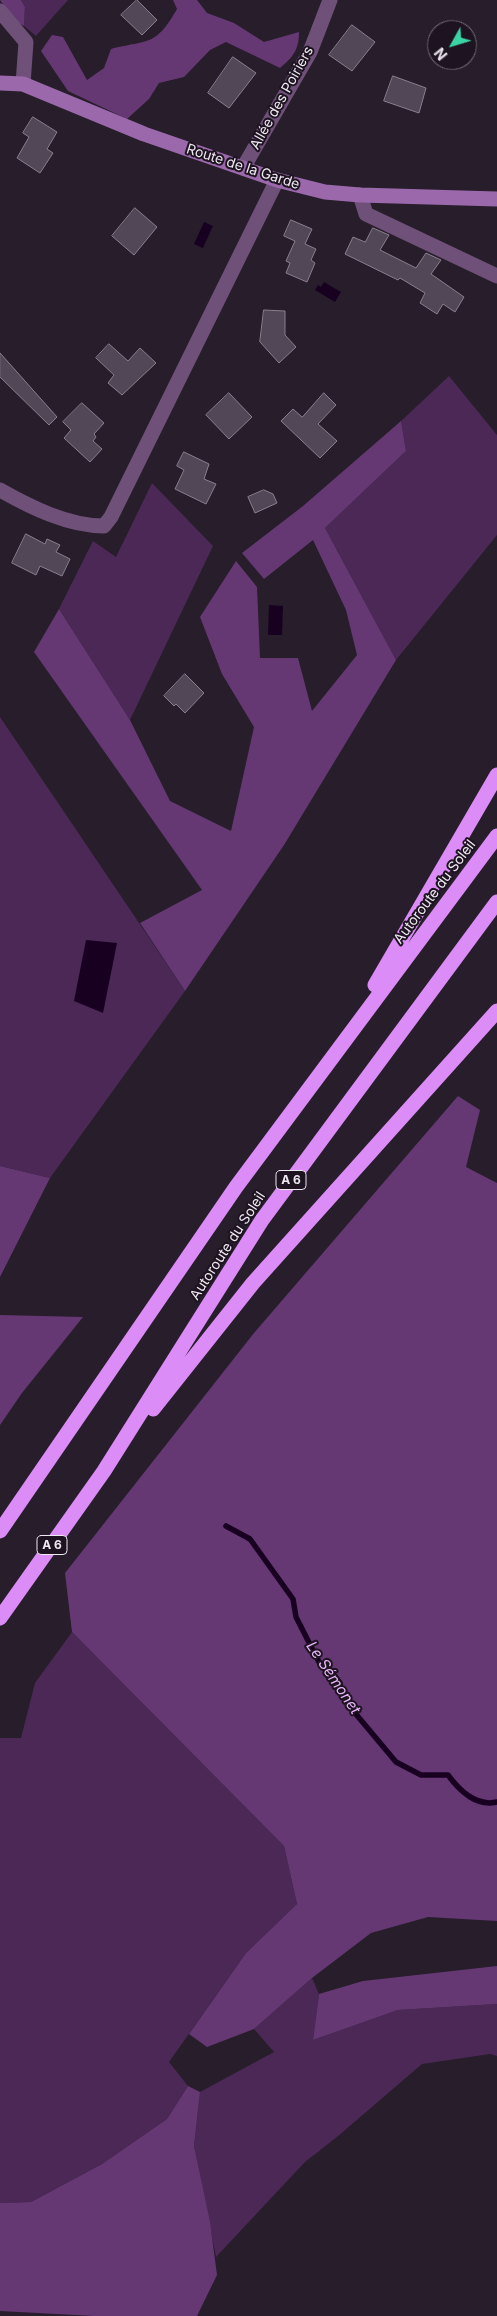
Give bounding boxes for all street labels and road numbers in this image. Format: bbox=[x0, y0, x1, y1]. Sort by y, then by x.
street label: Allée des Poiriers bbox=[247, 44, 317, 152]
street label: Route de la Garde bbox=[184, 141, 302, 193]
street label: Autoroute du Soleil bbox=[391, 837, 479, 947]
road number: A 6 bbox=[276, 1170, 306, 1190]
street label: Autoroute du Soleil bbox=[187, 1189, 269, 1303]
road number: A 6 bbox=[37, 1536, 67, 1554]

